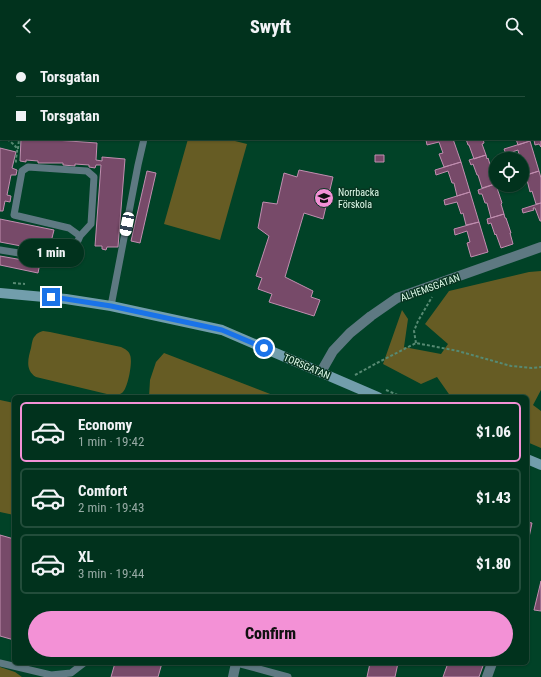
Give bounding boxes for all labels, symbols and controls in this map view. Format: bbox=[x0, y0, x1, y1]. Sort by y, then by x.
icon: back bbox=[16, 15, 38, 37]
icon: search bbox=[503, 15, 525, 37]
text: Swyft bbox=[250, 16, 291, 37]
text: Torsgatan bbox=[40, 68, 100, 86]
text: Torsgatan bbox=[40, 107, 100, 125]
map controls bbox=[489, 152, 529, 192]
button: locate bbox=[489, 152, 529, 192]
school or university icon: Norrbacka Förskola bbox=[313, 187, 335, 209]
place label: Norrbacka Förskola bbox=[338, 187, 379, 210]
car bbox=[119, 211, 135, 237]
callout: 1 min bbox=[18, 239, 84, 267]
text: 1 min bbox=[37, 245, 65, 260]
street label: ALHEMSGATAN bbox=[399, 272, 461, 303]
route end bbox=[42, 288, 60, 306]
route start bbox=[255, 339, 273, 357]
street label: TORSGATAN bbox=[282, 352, 332, 381]
icon: car bbox=[30, 414, 66, 450]
text: Economy bbox=[78, 416, 132, 434]
text: $1.06 bbox=[476, 423, 511, 441]
text: 1 min · 19:42 bbox=[78, 434, 144, 449]
icon: car bbox=[30, 480, 66, 516]
text: Comfort bbox=[78, 482, 127, 500]
text: $1.43 bbox=[476, 489, 511, 507]
text: 2 min · 19:43 bbox=[78, 500, 144, 515]
icon: car bbox=[30, 546, 66, 582]
text: XL bbox=[78, 548, 94, 566]
text: $1.80 bbox=[476, 555, 511, 573]
text: 3 min · 19:44 bbox=[78, 566, 144, 581]
button: Confirm bbox=[28, 611, 513, 657]

